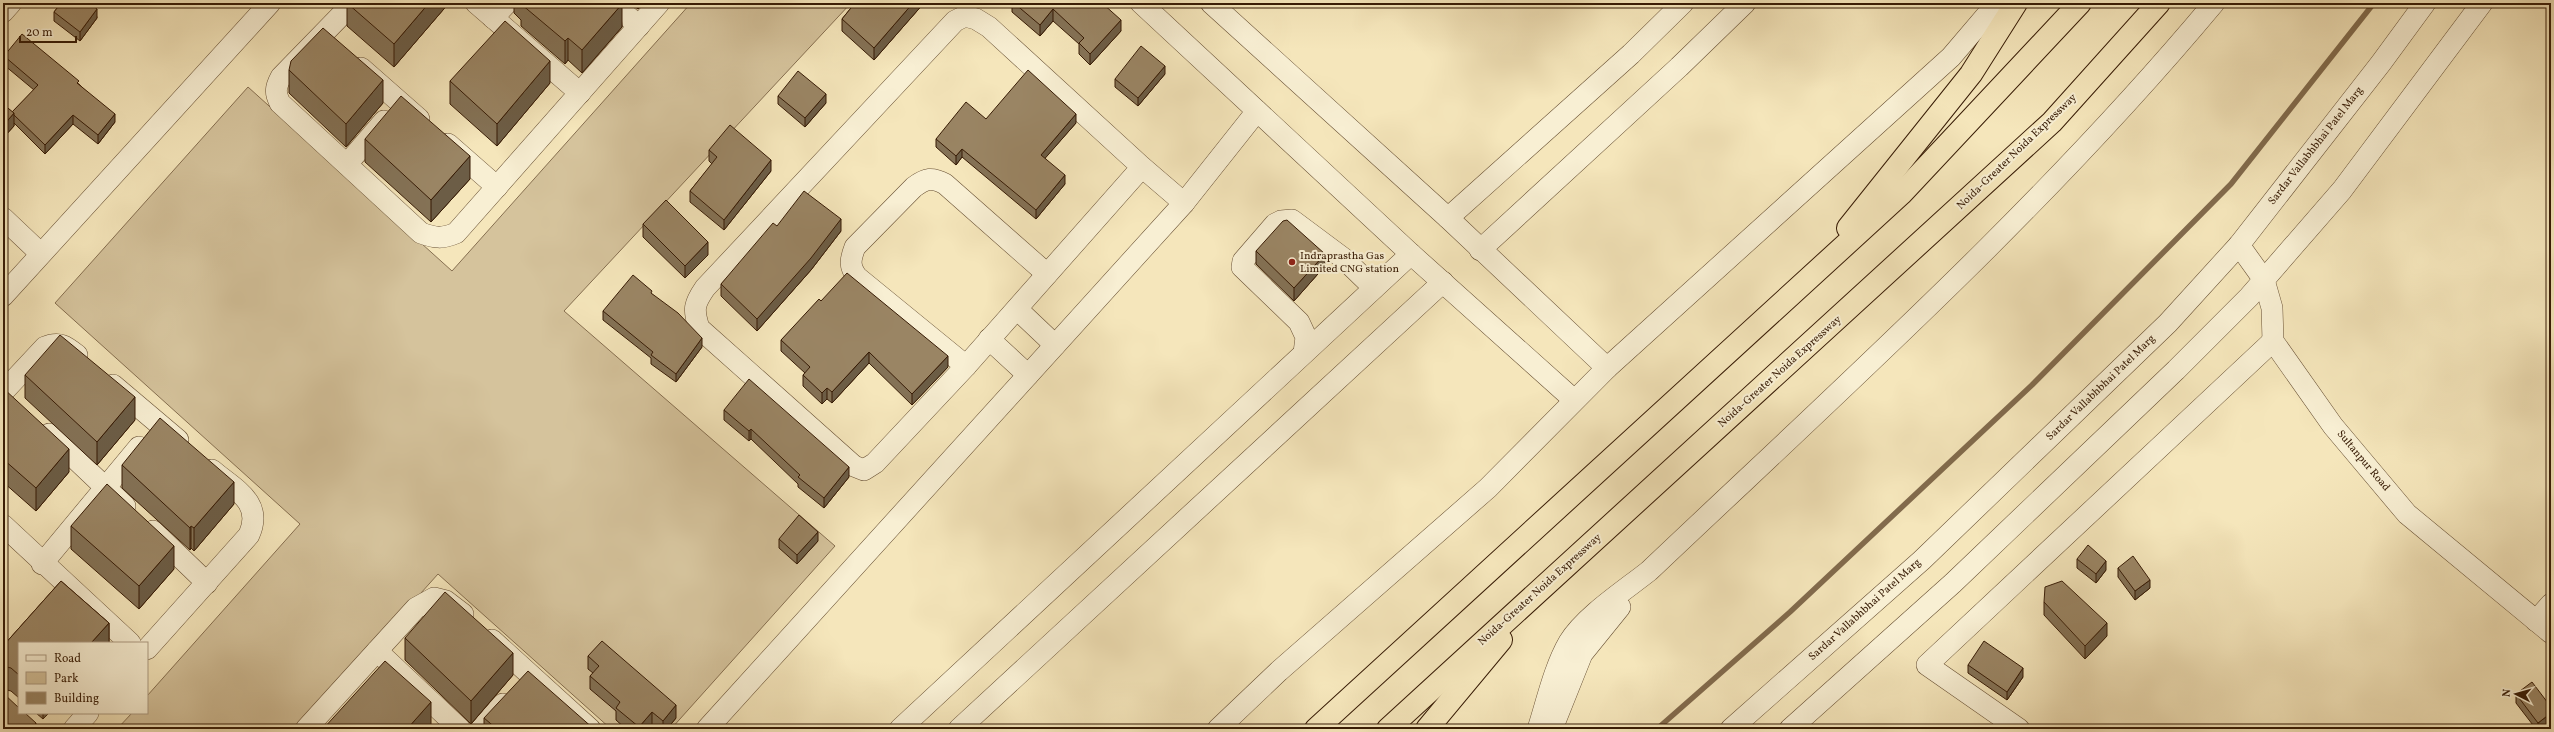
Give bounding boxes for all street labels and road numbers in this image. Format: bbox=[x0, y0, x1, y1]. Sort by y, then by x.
street label: Sardar Vallabhbhai Patel Marg bbox=[2265, 83, 2367, 208]
street label: Noida-Greater Noida Expressway bbox=[1954, 91, 2080, 213]
street label: Noida-Greater Noida Expressway bbox=[1715, 312, 1845, 432]
street label: Sardar Vallabhbhai Patel Marg bbox=[2043, 331, 2159, 444]
street label: Sultanpur Road bbox=[2333, 427, 2393, 495]
street label: Noida-Greater Noida Expressway bbox=[1475, 530, 1605, 650]
street label: Sardar Vallabhbhai Patel Marg bbox=[1806, 555, 1925, 665]

